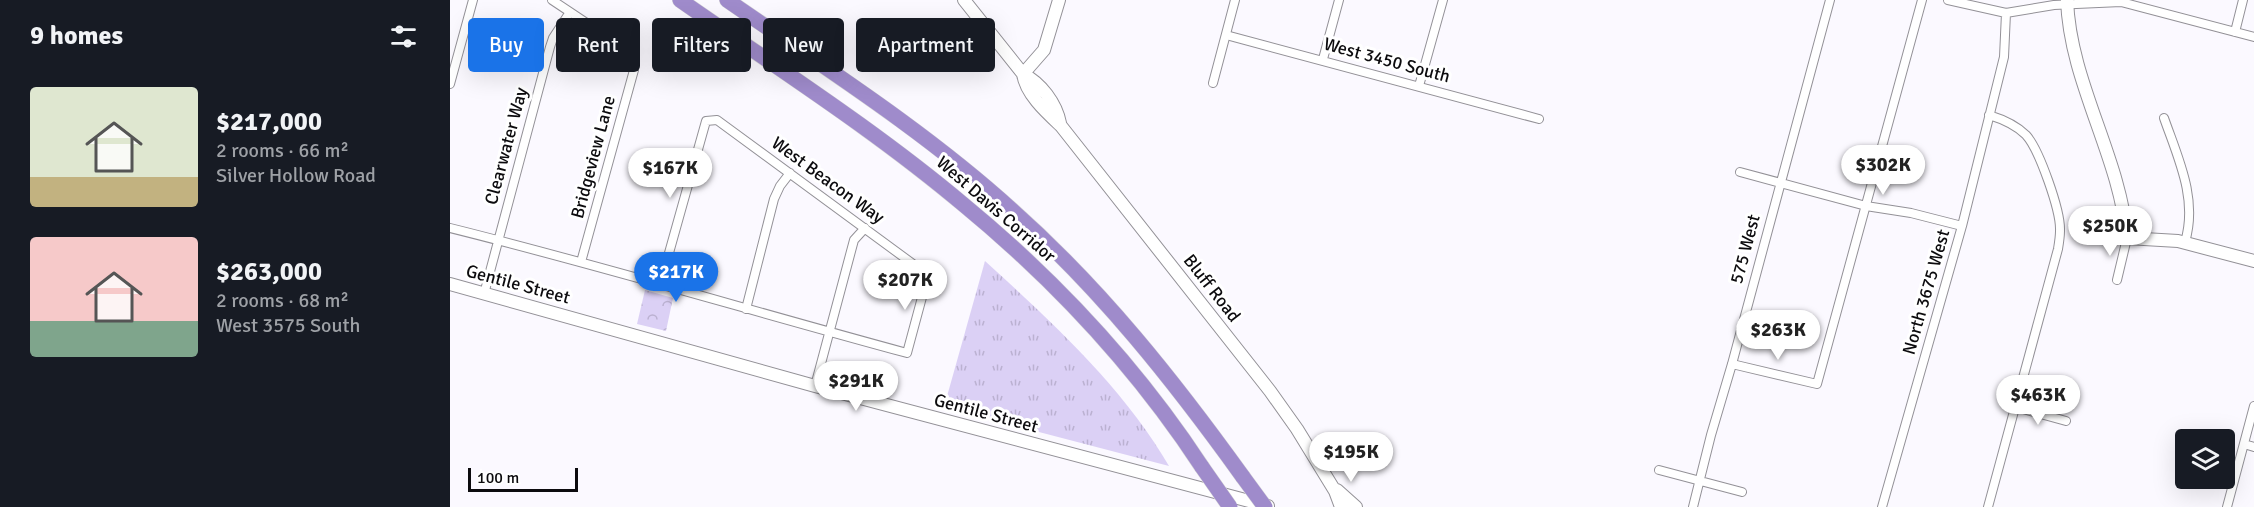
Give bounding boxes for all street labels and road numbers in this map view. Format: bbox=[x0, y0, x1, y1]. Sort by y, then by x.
street label: West 3450 South bbox=[1321, 33, 1453, 87]
street label: Clearwater Way bbox=[480, 84, 532, 207]
street label: Bridgeview Lane bbox=[566, 93, 620, 221]
street label: West Beacon Way bbox=[767, 132, 889, 229]
street label: West Davis Corridor bbox=[932, 151, 1060, 267]
street label: 575 West bbox=[1725, 212, 1765, 286]
street label: North 3675 West bbox=[1898, 227, 1954, 357]
street label: Bluff Road bbox=[1179, 250, 1245, 326]
street label: Gentile Street bbox=[464, 260, 572, 308]
street label: Gentile Street bbox=[932, 389, 1040, 437]

